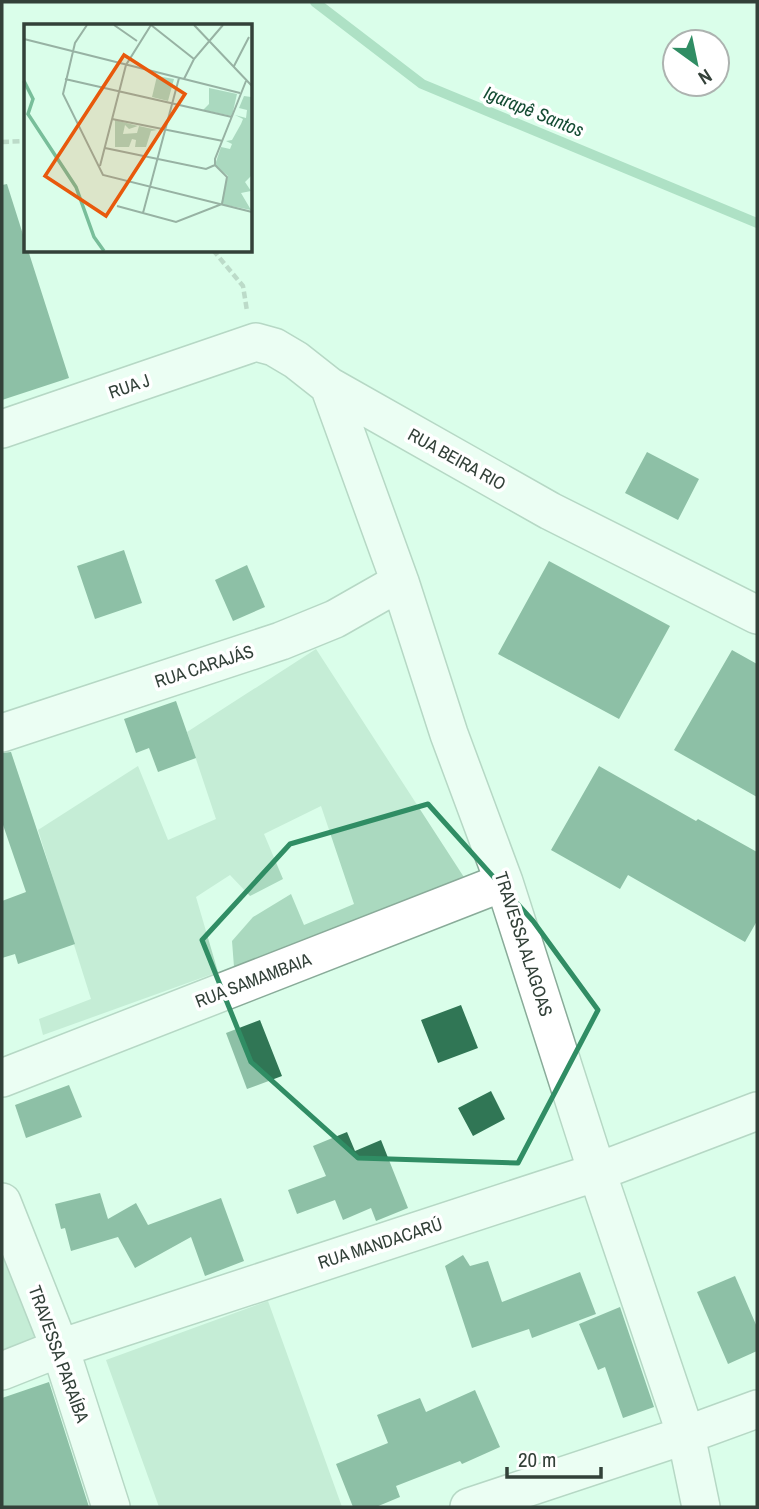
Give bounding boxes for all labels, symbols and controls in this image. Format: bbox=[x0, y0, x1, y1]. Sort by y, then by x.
inset map bbox=[24, 24, 252, 252]
north arrow bbox=[661, 28, 731, 98]
text: N bbox=[693, 63, 717, 91]
water label: Igarapê Santos bbox=[480, 79, 588, 143]
street label: RUA J bbox=[105, 367, 153, 405]
street label: RUA BEIRA RIO bbox=[404, 422, 510, 496]
street label: RUA CARAJÁS bbox=[151, 638, 257, 694]
street label: TRAVESSA ALAGOAS bbox=[489, 868, 559, 1020]
street label: RUA SAMAMBAIA bbox=[191, 946, 315, 1014]
street label: RUA MANDACARÚ bbox=[315, 1211, 445, 1275]
street label: TRAVESSA PARAÍBA bbox=[23, 1282, 95, 1426]
scale bar bbox=[507, 1436, 602, 1480]
text: 20 m bbox=[518, 1445, 556, 1474]

